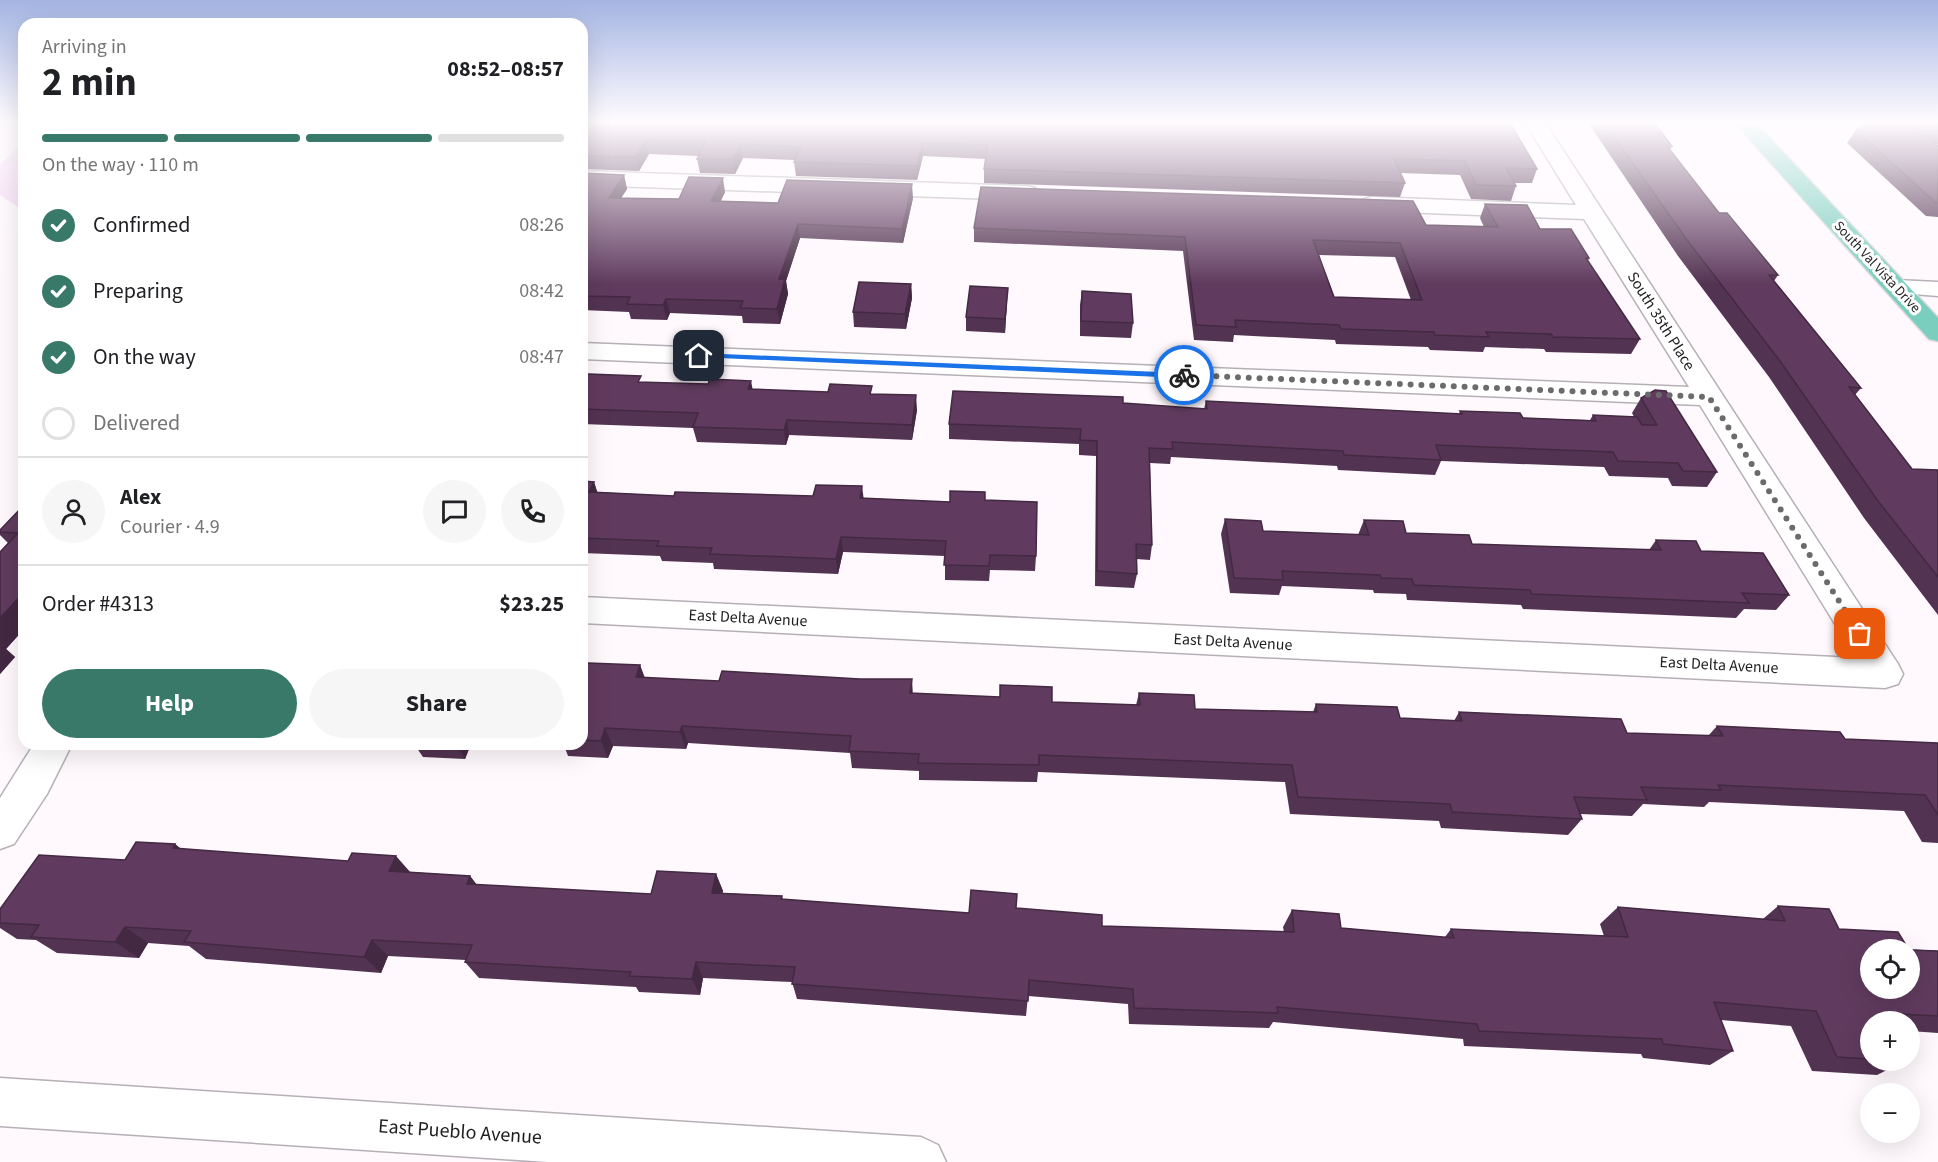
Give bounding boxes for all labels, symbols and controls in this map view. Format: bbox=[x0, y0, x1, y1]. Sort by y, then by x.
text: Arriving in bbox=[42, 33, 127, 61]
text: 08:52–08:57 bbox=[447, 53, 564, 85]
text: 2 min bbox=[42, 55, 137, 111]
text: On the way · 110 m bbox=[42, 151, 199, 179]
icon: check bbox=[42, 209, 75, 242]
text: Confirmed bbox=[93, 209, 190, 241]
text: 08:26 bbox=[519, 211, 564, 239]
street label: South Val Vista Drive bbox=[1829, 217, 1925, 317]
street label: South 35th Place bbox=[1622, 267, 1700, 375]
icon: check bbox=[42, 275, 75, 308]
text: Preparing bbox=[93, 275, 183, 307]
text: 08:42 bbox=[519, 277, 564, 305]
pin bbox=[673, 330, 724, 381]
icon: home bbox=[682, 339, 715, 372]
icon: check bbox=[42, 341, 75, 374]
text: On the way bbox=[93, 341, 196, 373]
text: 08:47 bbox=[519, 343, 564, 371]
courier bbox=[1154, 345, 1214, 405]
icon: bike bbox=[1168, 359, 1201, 392]
text: Delivered bbox=[93, 407, 180, 439]
button: person bbox=[42, 480, 105, 543]
button: chat bbox=[423, 480, 486, 543]
button: phone bbox=[501, 480, 564, 543]
text: Alex bbox=[120, 481, 161, 513]
text: Courier · 4.9 bbox=[120, 513, 220, 541]
text: Order #4313 bbox=[42, 588, 154, 620]
text: $23.25 bbox=[499, 588, 564, 620]
street label: East Delta Avenue bbox=[688, 604, 808, 632]
pin bbox=[1834, 608, 1885, 659]
icon: bag bbox=[1843, 617, 1876, 650]
street label: East Delta Avenue bbox=[1173, 628, 1293, 656]
street label: East Delta Avenue bbox=[1659, 651, 1779, 679]
button: Help bbox=[42, 669, 297, 738]
button: Share bbox=[309, 669, 564, 738]
map controls bbox=[1860, 939, 1920, 1143]
button: locate bbox=[1860, 939, 1920, 999]
button: + bbox=[1860, 1011, 1920, 1071]
button: − bbox=[1860, 1083, 1920, 1143]
street label: East Pueblo Avenue bbox=[377, 1112, 543, 1152]

